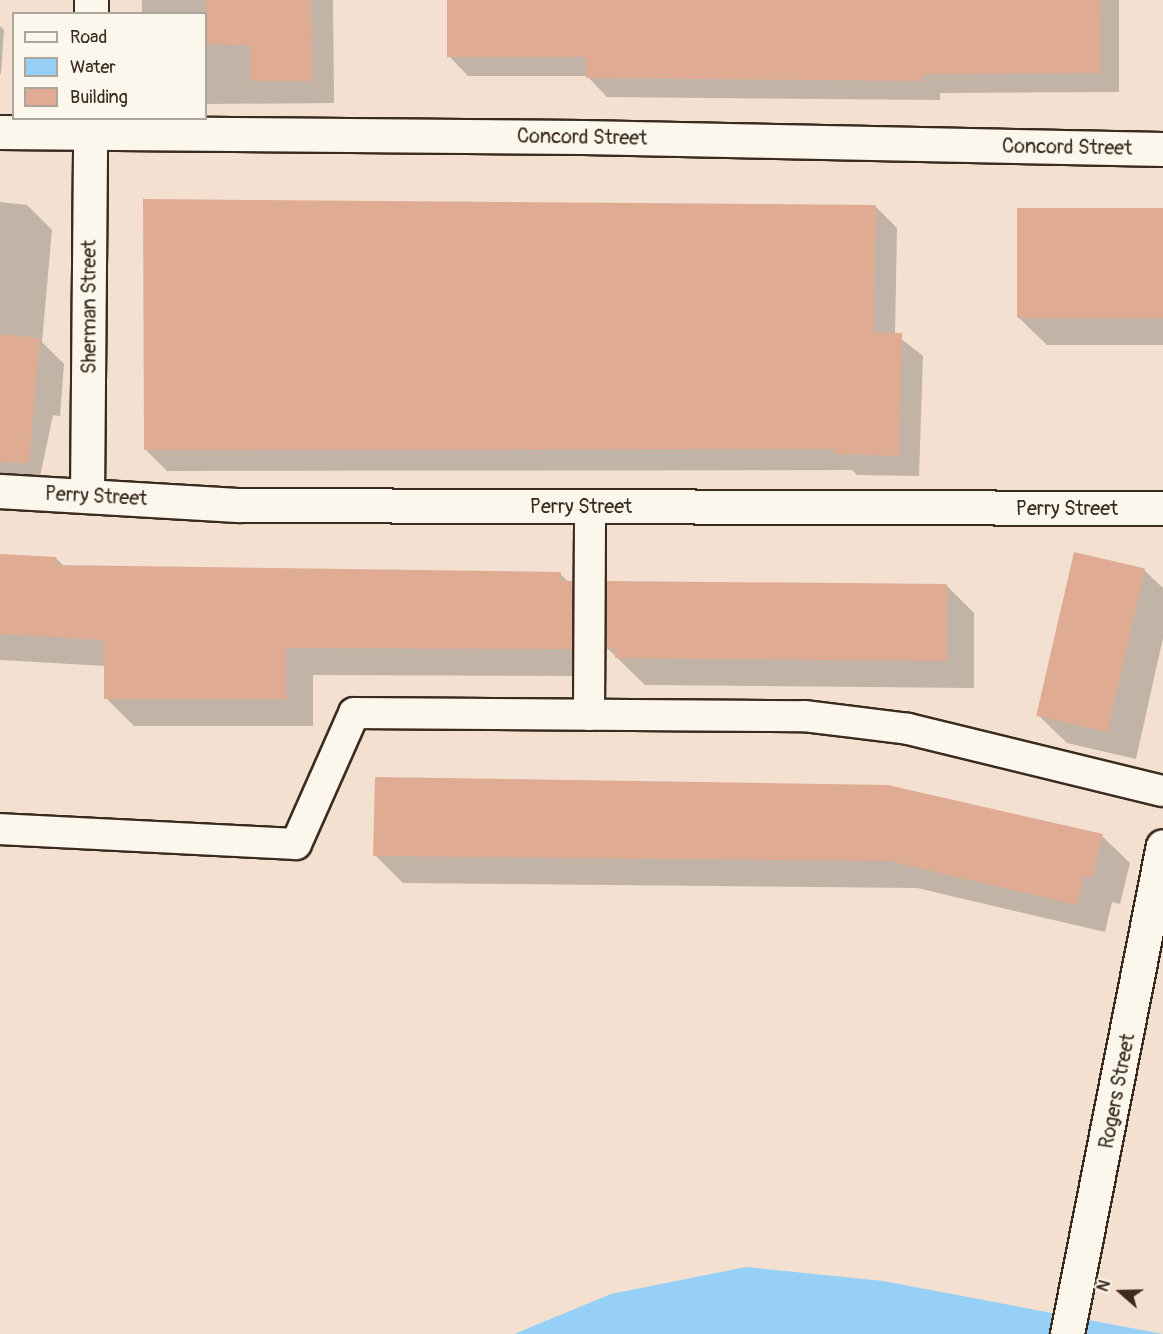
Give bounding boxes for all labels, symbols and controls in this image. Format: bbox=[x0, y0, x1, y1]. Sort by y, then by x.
legend bbox=[12, 12, 207, 120]
text: Road bbox=[70, 26, 107, 49]
text: Water bbox=[70, 56, 116, 79]
text: Building bbox=[70, 86, 128, 109]
street label: Concord Street bbox=[517, 124, 647, 150]
street label: Concord Street bbox=[1002, 134, 1132, 160]
street label: Sherman Street bbox=[77, 240, 101, 374]
street label: Perry Street bbox=[44, 481, 148, 511]
street label: Perry Street bbox=[530, 494, 632, 518]
street label: Perry Street bbox=[1016, 496, 1118, 520]
street label: Rogers Street bbox=[1094, 1031, 1140, 1151]
north arrow bbox=[1091, 1262, 1151, 1322]
text: N bbox=[1093, 1277, 1115, 1294]

